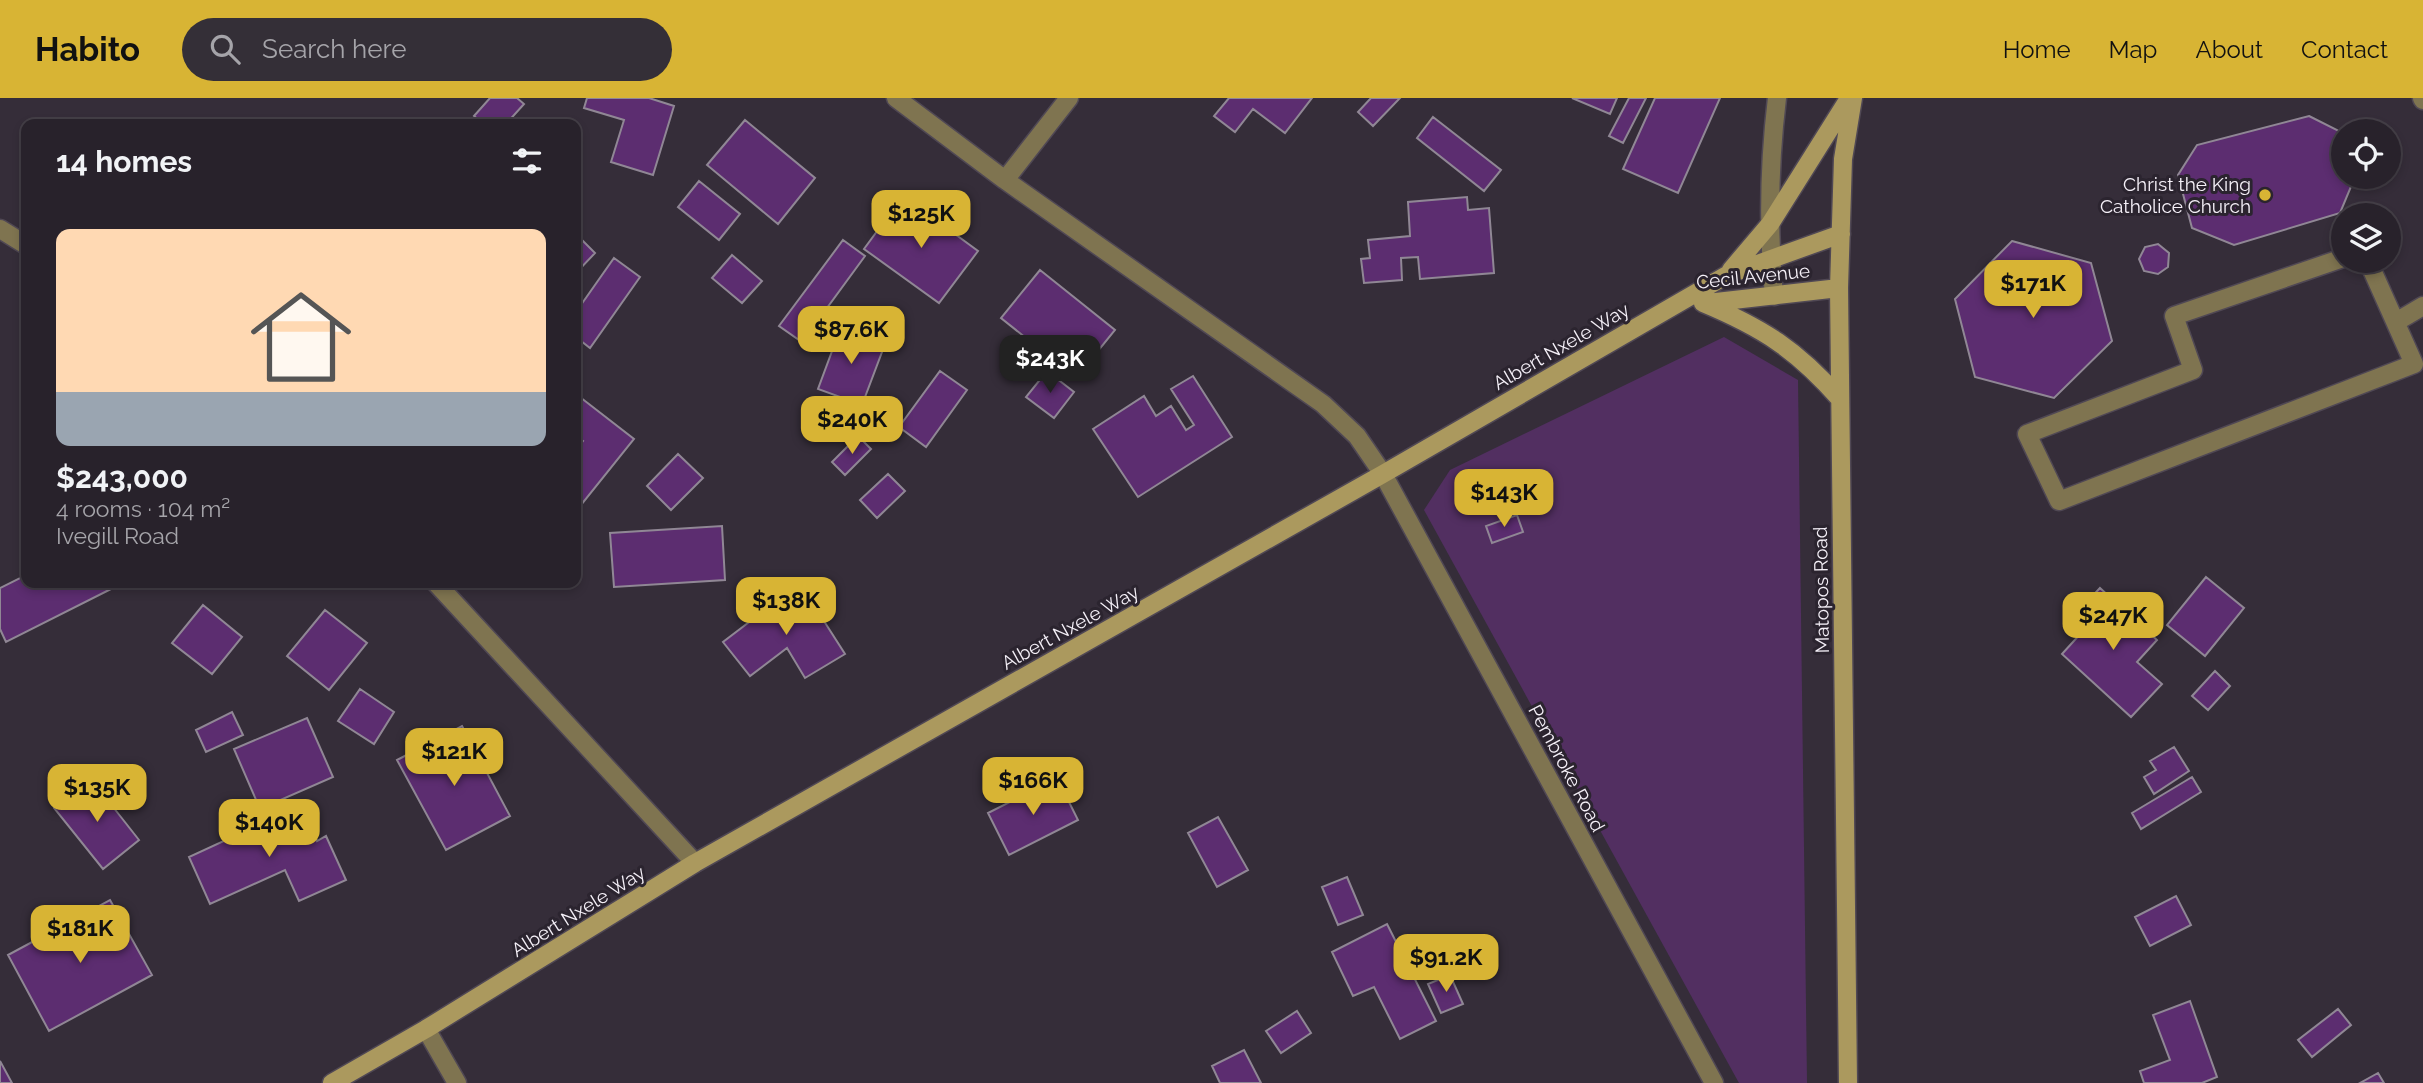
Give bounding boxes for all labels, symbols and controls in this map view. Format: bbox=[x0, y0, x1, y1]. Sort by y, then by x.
search box bbox=[182, 18, 672, 81]
text: Habito bbox=[35, 30, 140, 69]
icon: search bbox=[206, 30, 244, 68]
text: Search here bbox=[262, 34, 406, 64]
text: Home bbox=[2003, 35, 2071, 64]
text: Map bbox=[2109, 35, 2157, 64]
text: About bbox=[2195, 35, 2263, 64]
text: Contact bbox=[2301, 35, 2388, 64]
map controls bbox=[2331, 119, 2401, 273]
button: locate bbox=[2331, 119, 2401, 189]
icon: filters bbox=[508, 142, 546, 180]
text: 14 homes bbox=[56, 144, 192, 179]
place label: Christ the King Catholice Church bbox=[2100, 173, 2251, 217]
marker: Christ the King Catholice Church bbox=[2257, 187, 2273, 203]
pin: $125K bbox=[872, 190, 970, 250]
text: $125K bbox=[887, 199, 955, 226]
button: layers bbox=[2331, 203, 2401, 273]
street label: Cecil Avenue bbox=[1695, 259, 1811, 293]
pin: $171K bbox=[1984, 260, 2082, 320]
text: $171K bbox=[2000, 269, 2066, 296]
icon: home bbox=[238, 274, 364, 400]
street label: Albert Nxele Way bbox=[1489, 298, 1633, 394]
pin: $87.6K bbox=[794, 306, 908, 366]
text: $87.6K bbox=[814, 315, 888, 342]
pin: $243K bbox=[1001, 336, 1099, 395]
text: $243K bbox=[1016, 344, 1084, 371]
pin: $240K bbox=[803, 396, 901, 456]
text: $240K bbox=[817, 405, 887, 432]
text: $243,000 bbox=[56, 460, 188, 495]
pin: $143K bbox=[1455, 470, 1553, 529]
text: $143K bbox=[1470, 478, 1538, 505]
text: 4 rooms · 104 m² bbox=[56, 495, 230, 522]
text: Ivegill Road bbox=[56, 522, 179, 549]
street label: Matopos Road bbox=[1809, 526, 1833, 654]
pin: $138K bbox=[737, 578, 835, 637]
street label: Albert Nxele Way bbox=[998, 580, 1142, 674]
text: $138K bbox=[752, 586, 820, 613]
pin: $247K bbox=[2064, 592, 2162, 652]
text: $247K bbox=[2079, 601, 2147, 628]
street label: Pembroke Road bbox=[1524, 701, 1610, 835]
pin: $121K bbox=[405, 728, 503, 788]
text: $121K bbox=[421, 737, 487, 764]
pin: $166K bbox=[984, 758, 1082, 817]
pin: $135K bbox=[48, 764, 146, 824]
text: $166K bbox=[998, 766, 1068, 793]
text: $135K bbox=[64, 773, 130, 800]
pin: $140K bbox=[220, 800, 318, 859]
text: $140K bbox=[235, 808, 303, 835]
street label: Albert Nxele Way bbox=[507, 861, 649, 961]
pin: $181K bbox=[31, 906, 129, 965]
text: $181K bbox=[47, 914, 113, 941]
pin: $91.2K bbox=[1389, 934, 1503, 994]
text: $91.2K bbox=[1409, 943, 1483, 970]

